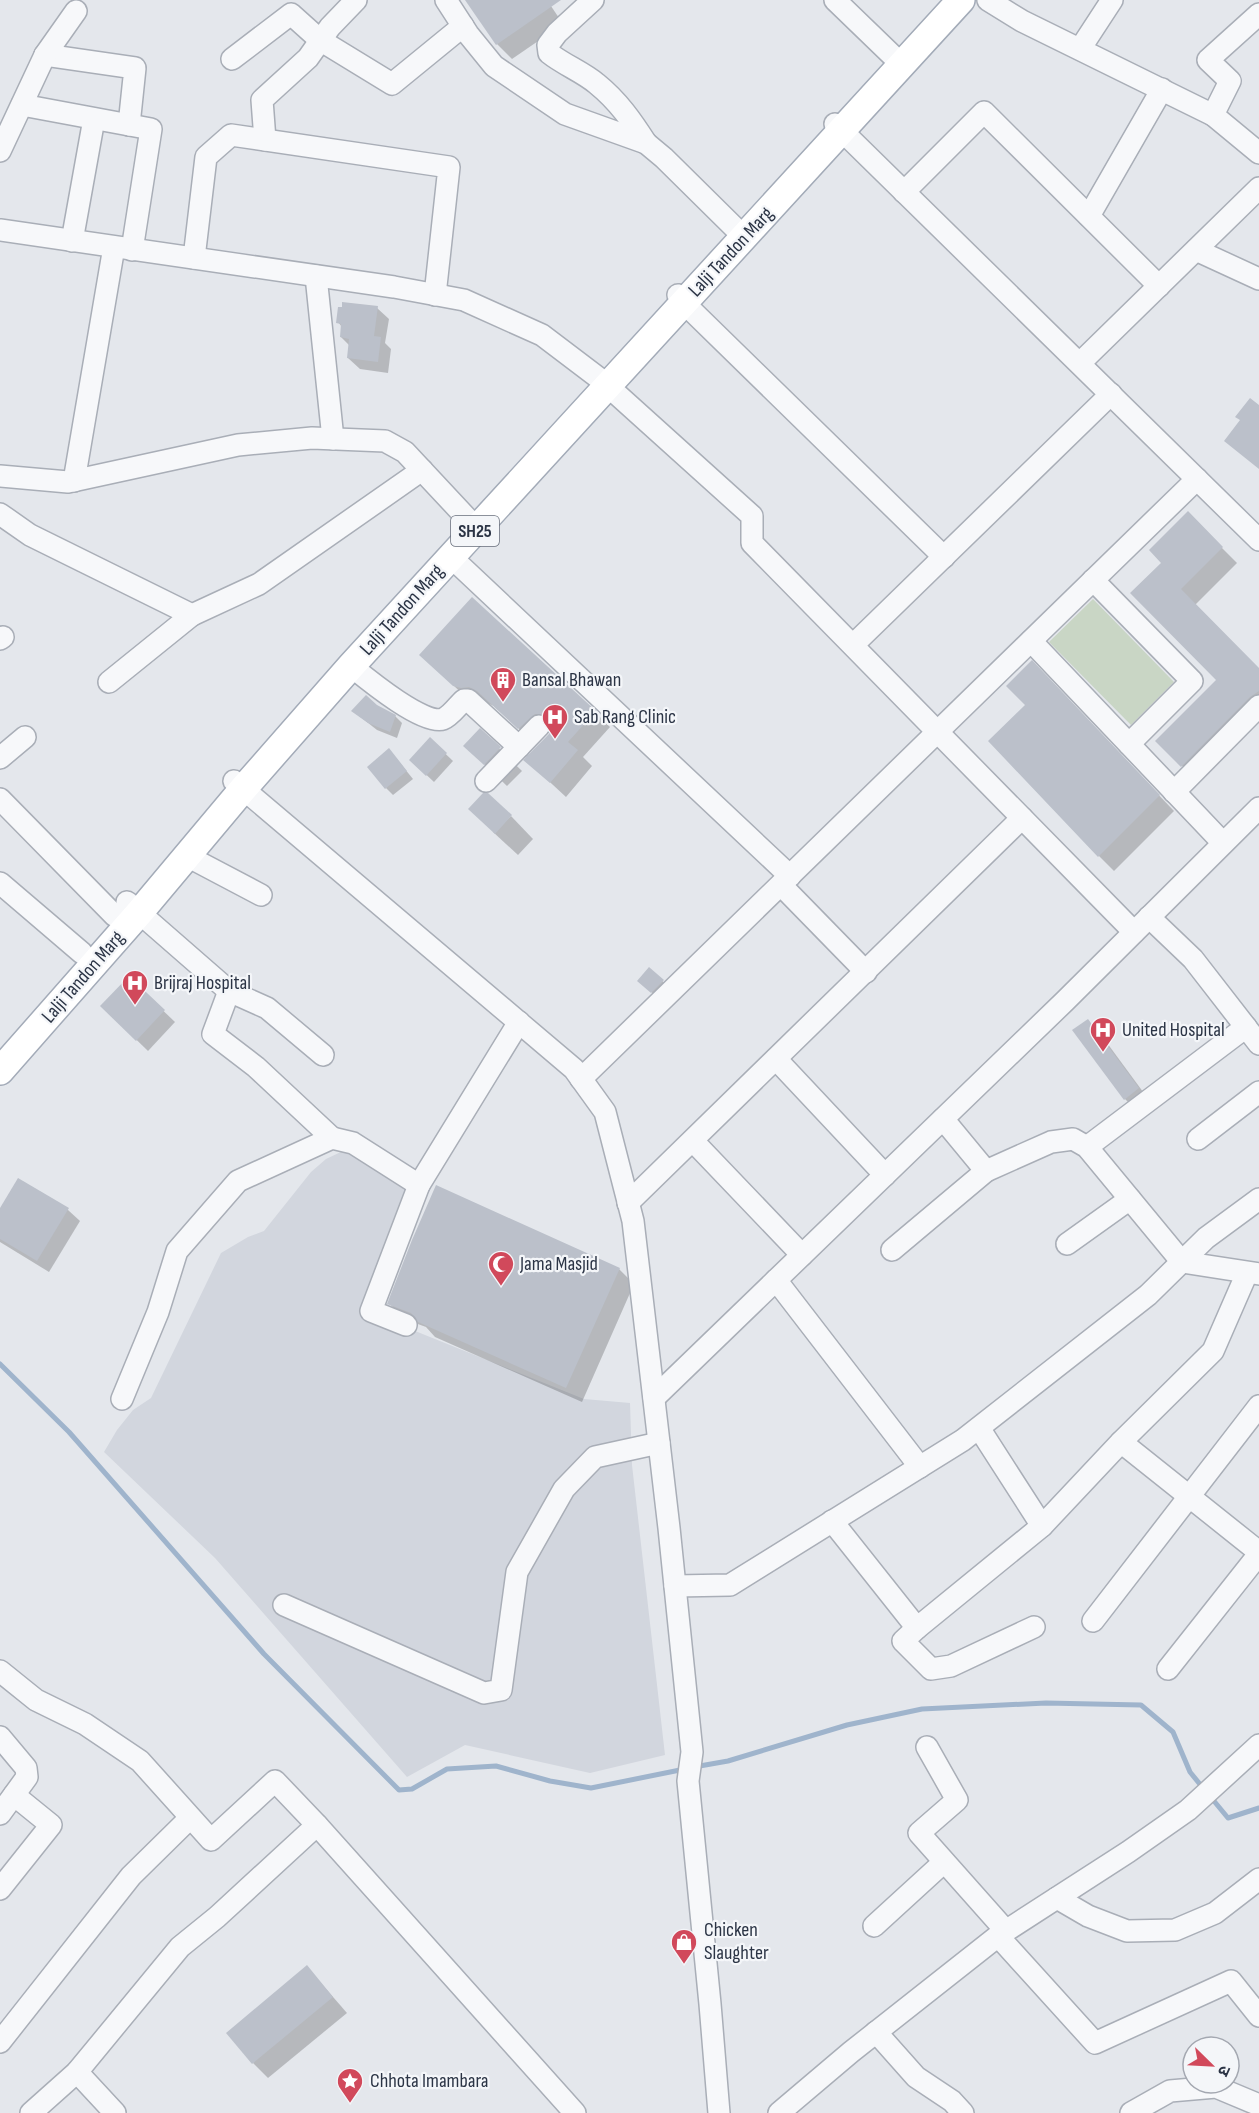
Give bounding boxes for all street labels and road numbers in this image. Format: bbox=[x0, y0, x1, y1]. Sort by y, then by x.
street label: Lalji Tandon Marg bbox=[683, 202, 779, 302]
road number: SH25 bbox=[451, 516, 499, 546]
street label: Lalji Tandon Marg bbox=[355, 560, 449, 660]
street label: Lalji Tandon Marg bbox=[37, 926, 129, 1028]

